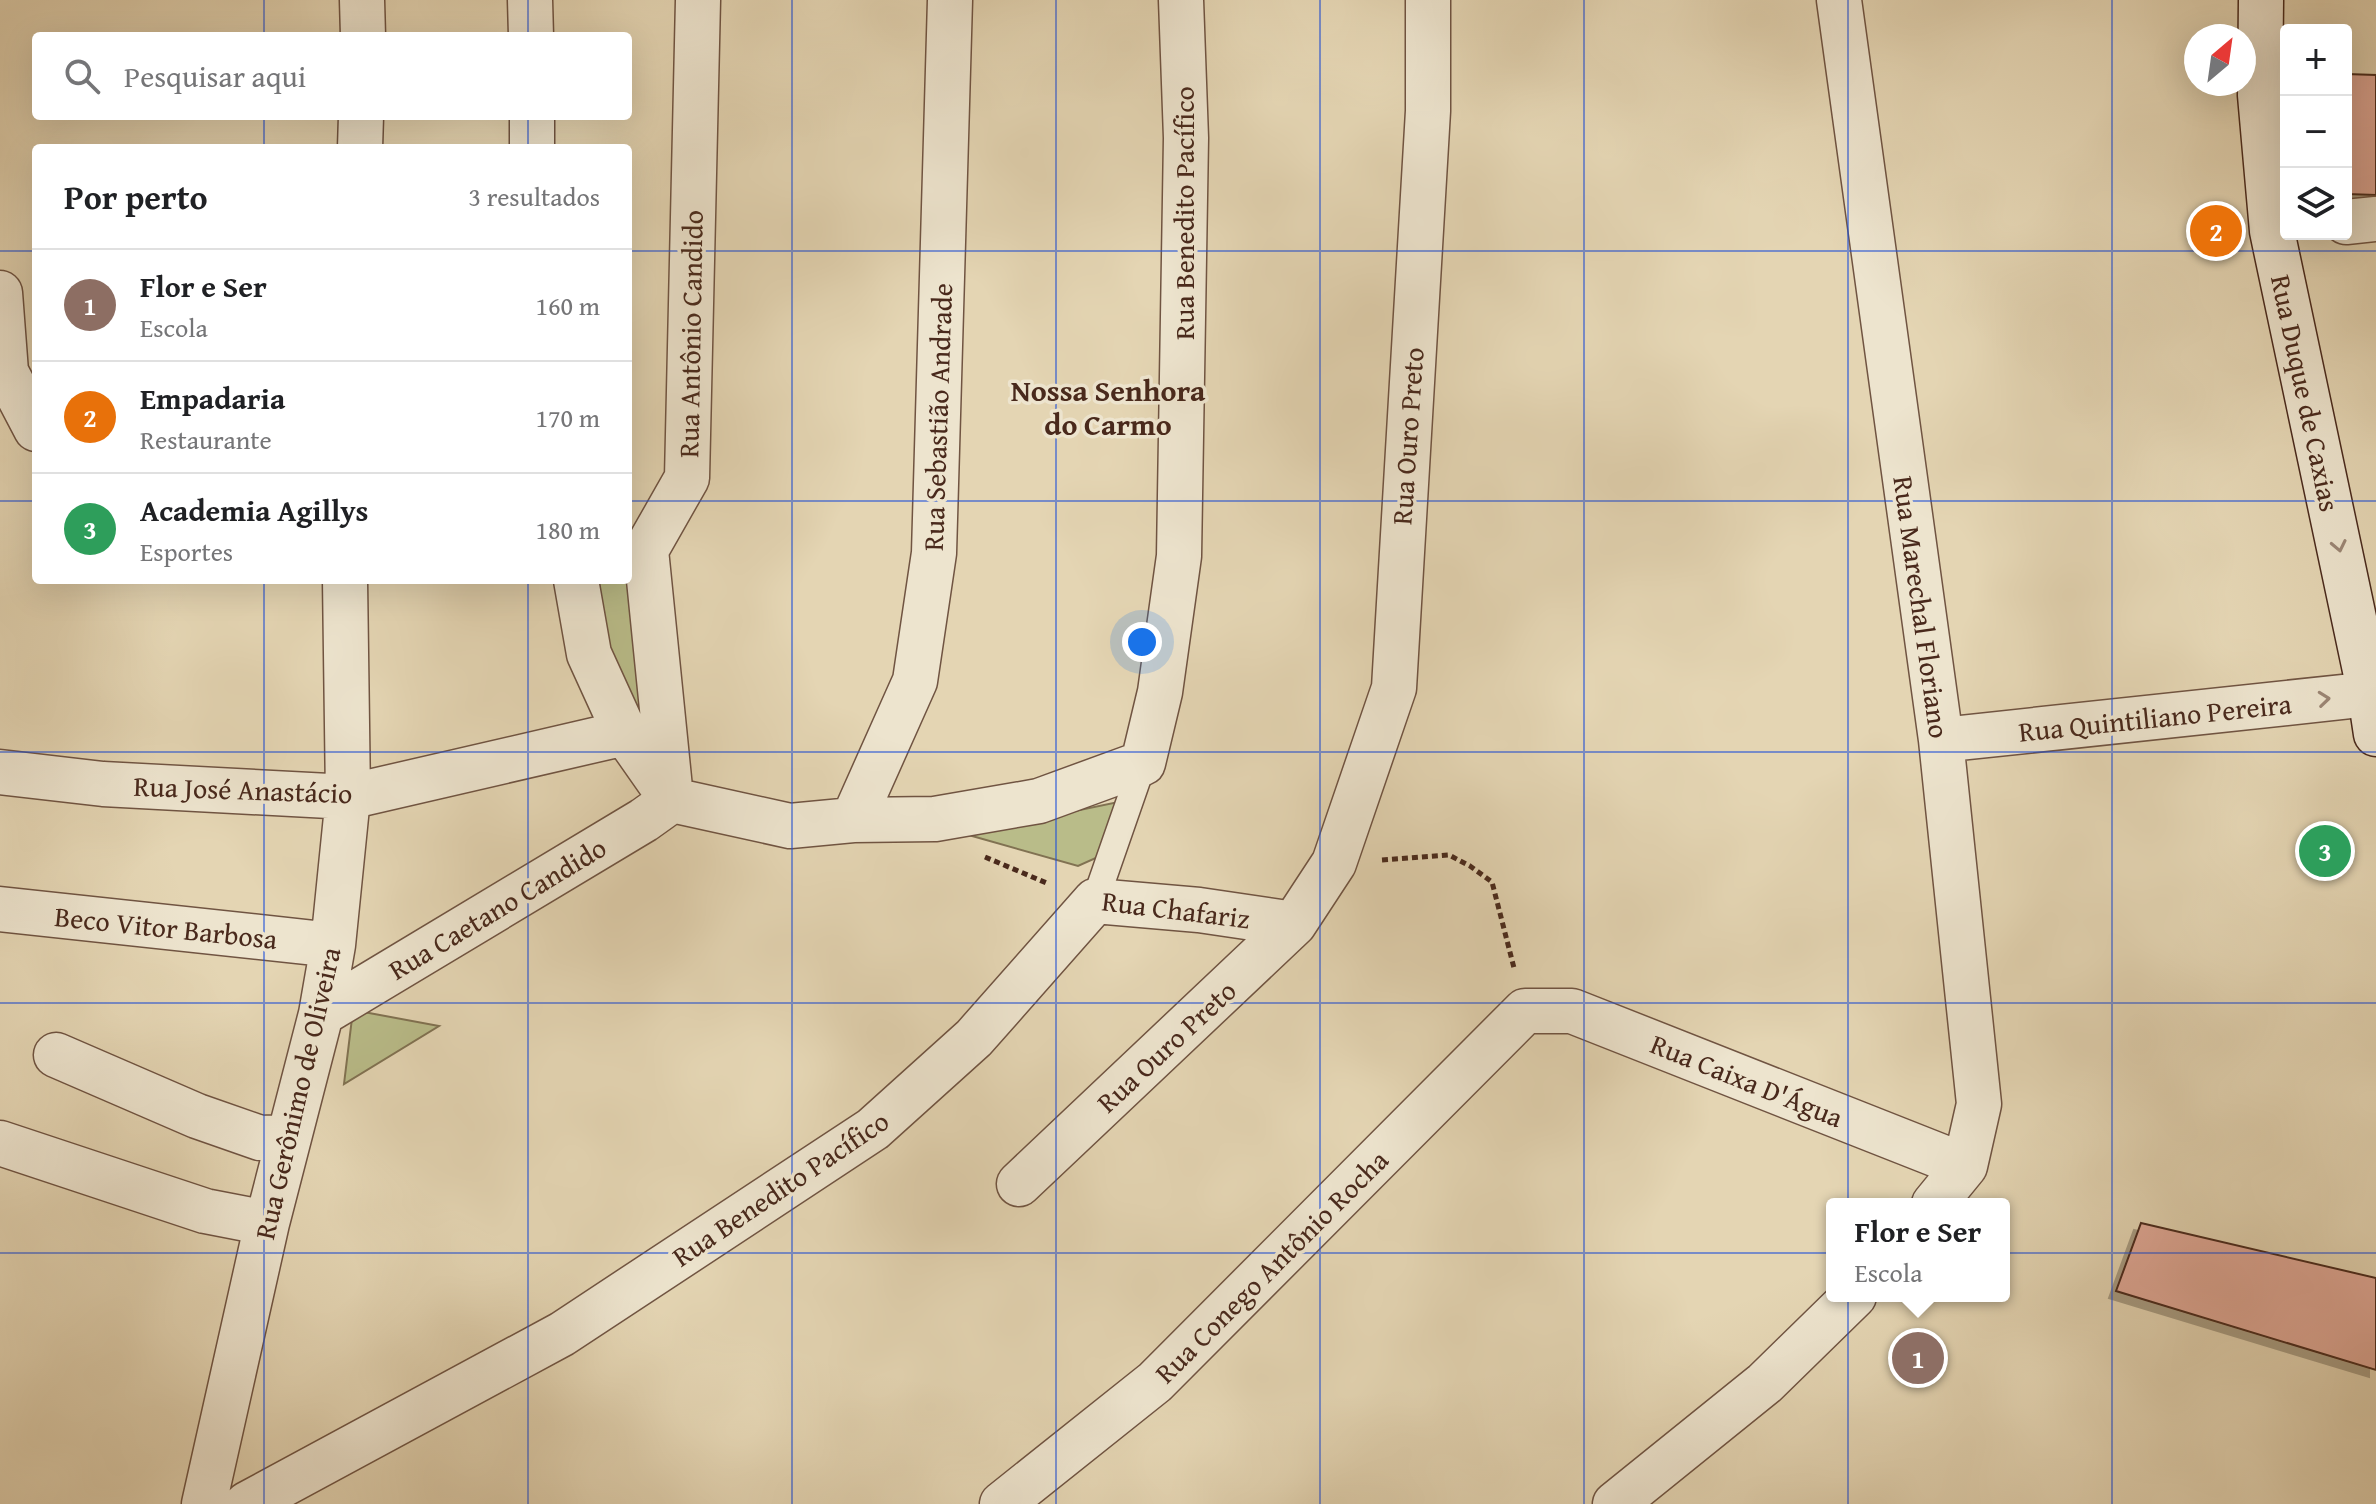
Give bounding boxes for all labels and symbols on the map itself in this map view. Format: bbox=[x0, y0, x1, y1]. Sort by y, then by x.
north arrow bbox=[2184, 24, 2256, 96]
street label: Rua Benedito Pacífico bbox=[1163, 86, 1204, 340]
pin: 2 bbox=[2190, 201, 2242, 261]
street label: Rua Antônio Candido bbox=[667, 210, 713, 458]
street label: Rua Duque de Caxias bbox=[2261, 271, 2351, 515]
street label: Rua Sebastião Andrade bbox=[912, 282, 962, 552]
street label: Rua Ouro Preto bbox=[1380, 346, 1434, 526]
district label: Nossa Senhora do Carmo bbox=[1011, 368, 1206, 446]
street label: Rua Marechal Floriano bbox=[1883, 473, 1961, 741]
one-way arrow bbox=[2330, 539, 2347, 553]
your location bbox=[1122, 622, 1162, 662]
street label: Rua Quintiliano Pereira bbox=[2017, 682, 2294, 752]
one-way arrow bbox=[2318, 690, 2331, 707]
street label: Rua José Anastácio bbox=[133, 765, 353, 813]
pin: 3 bbox=[2299, 821, 2351, 881]
street label: Rua Caetano Candido bbox=[380, 827, 614, 989]
street label: Rua Chafariz bbox=[1100, 880, 1252, 938]
street label: Beco Vitor Barbosa bbox=[53, 895, 280, 959]
street label: Rua Gerônimo de Oliveira bbox=[243, 942, 351, 1243]
street label: Rua Ouro Preto bbox=[1087, 970, 1245, 1122]
street label: Rua Caixa D'Água bbox=[1645, 1023, 1850, 1138]
street label: Rua Benedito Pacífico bbox=[663, 1100, 897, 1276]
street label: Rua Conego Antônio Rocha bbox=[1145, 1139, 1398, 1392]
pin: 1 bbox=[1892, 1328, 1944, 1388]

